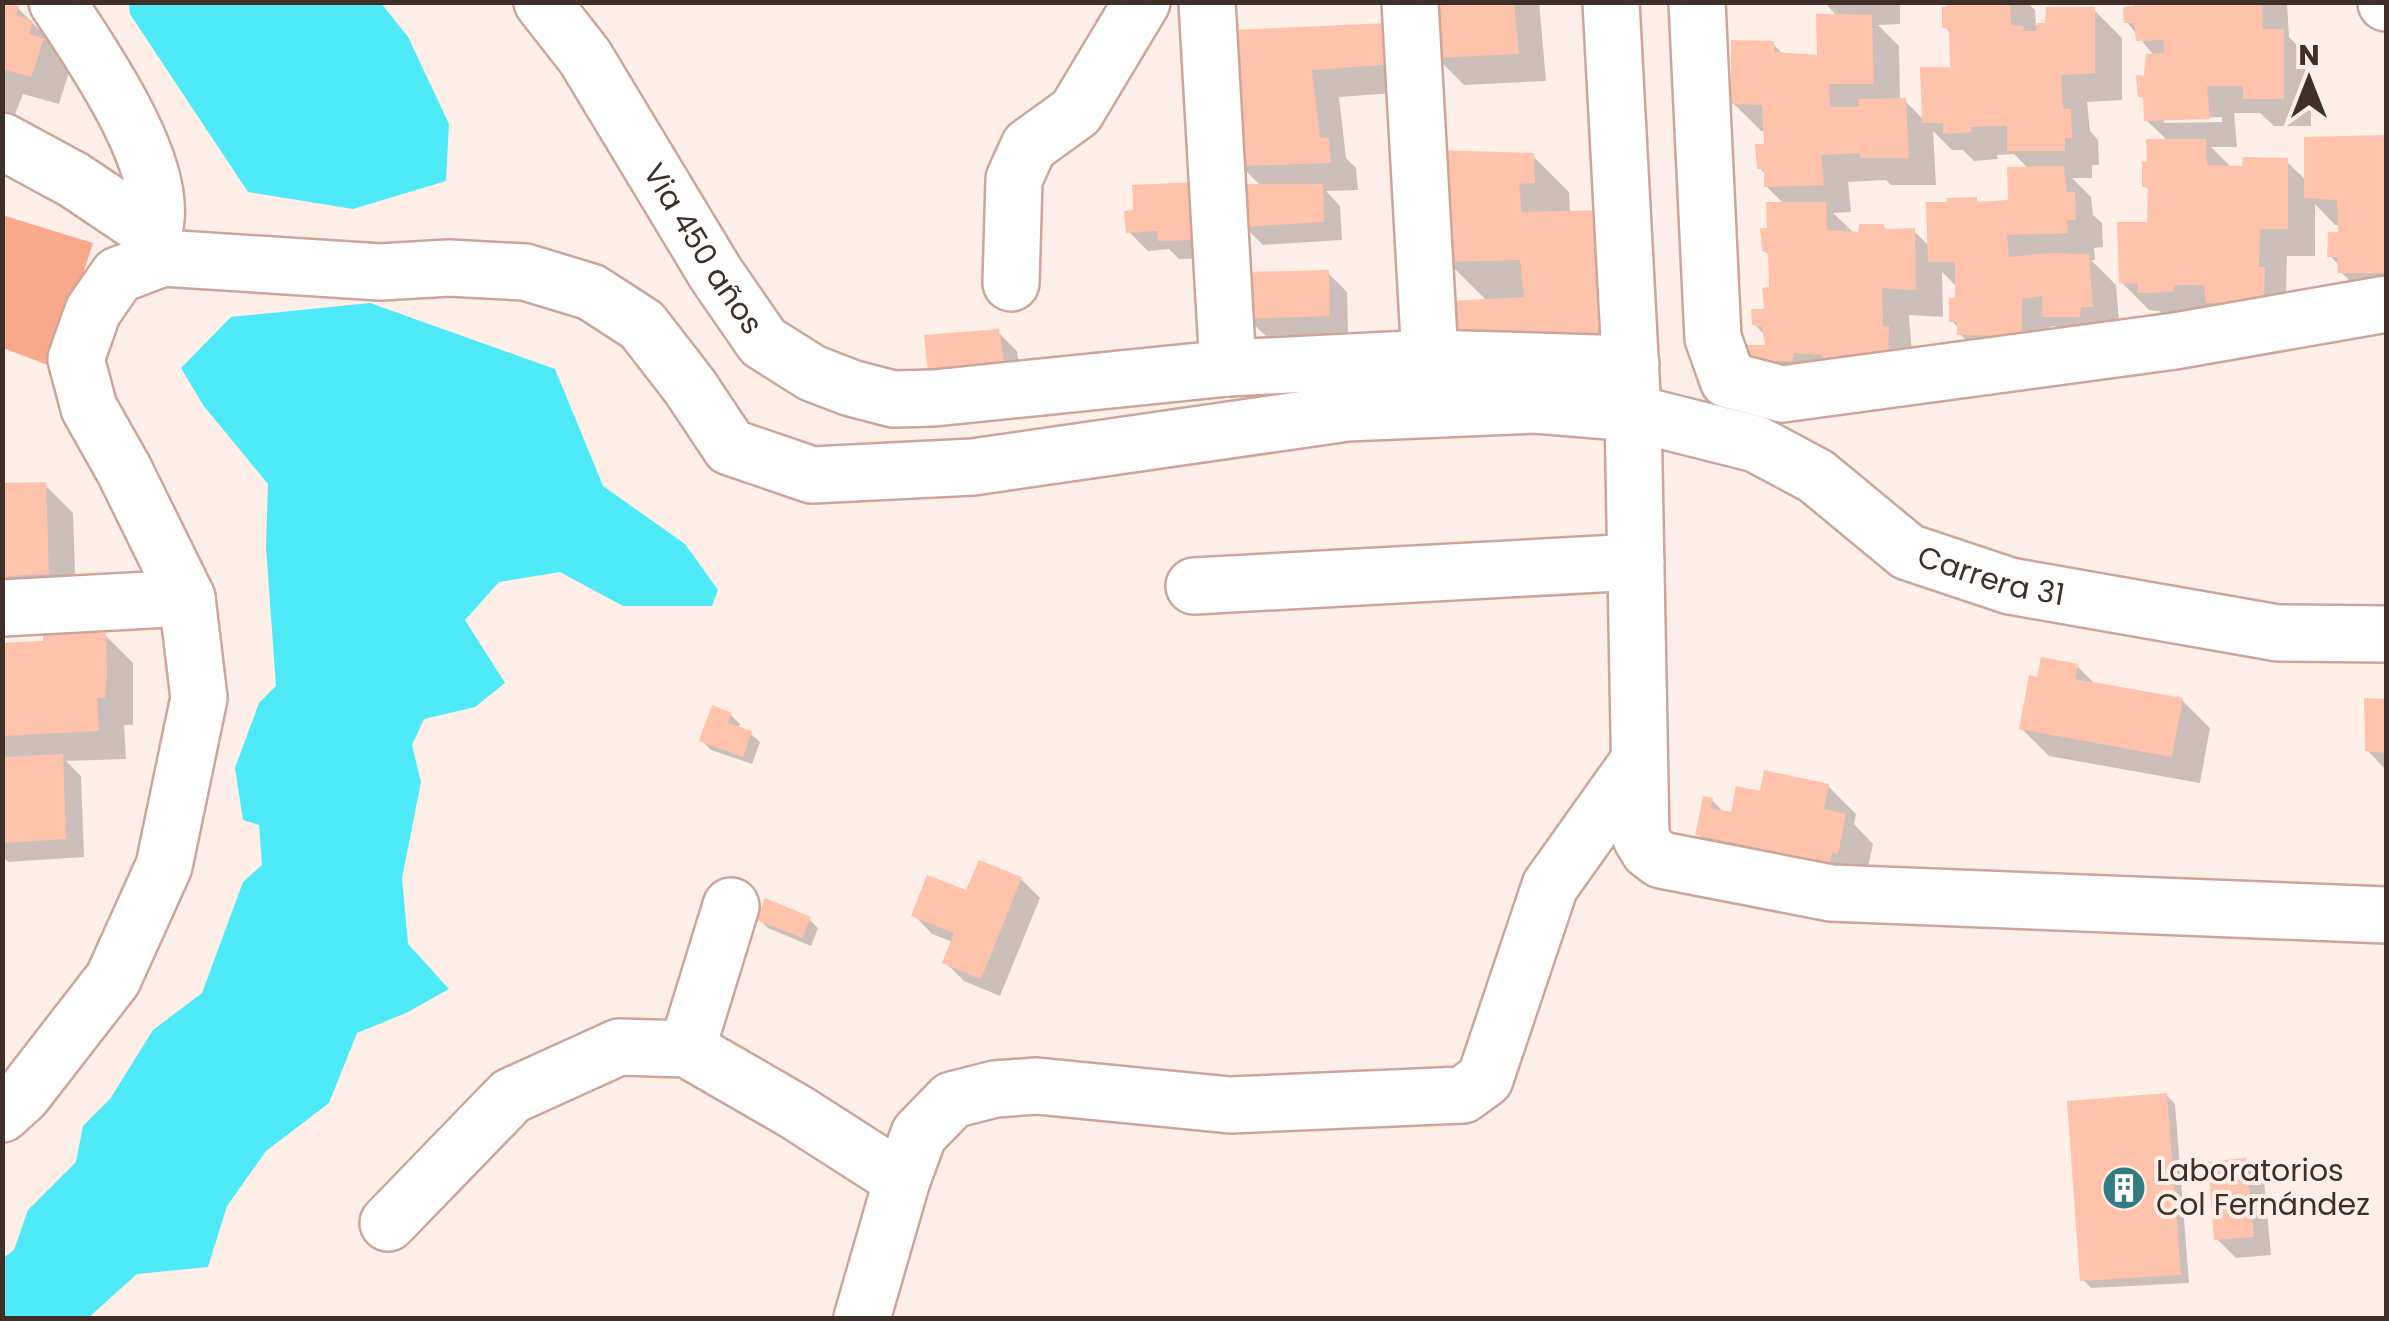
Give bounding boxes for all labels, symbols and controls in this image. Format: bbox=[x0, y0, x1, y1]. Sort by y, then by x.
north arrow bbox=[2259, 30, 2359, 130]
text: N bbox=[2298, 36, 2320, 75]
street label: Via 450 años bbox=[633, 155, 773, 343]
street label: Carrera 31 bbox=[1912, 535, 2068, 616]
place label: Laboratorios Col Fernández bbox=[2156, 1149, 2370, 1226]
building icon: Laboratorios Col Fernández bbox=[2101, 1165, 2147, 1211]

